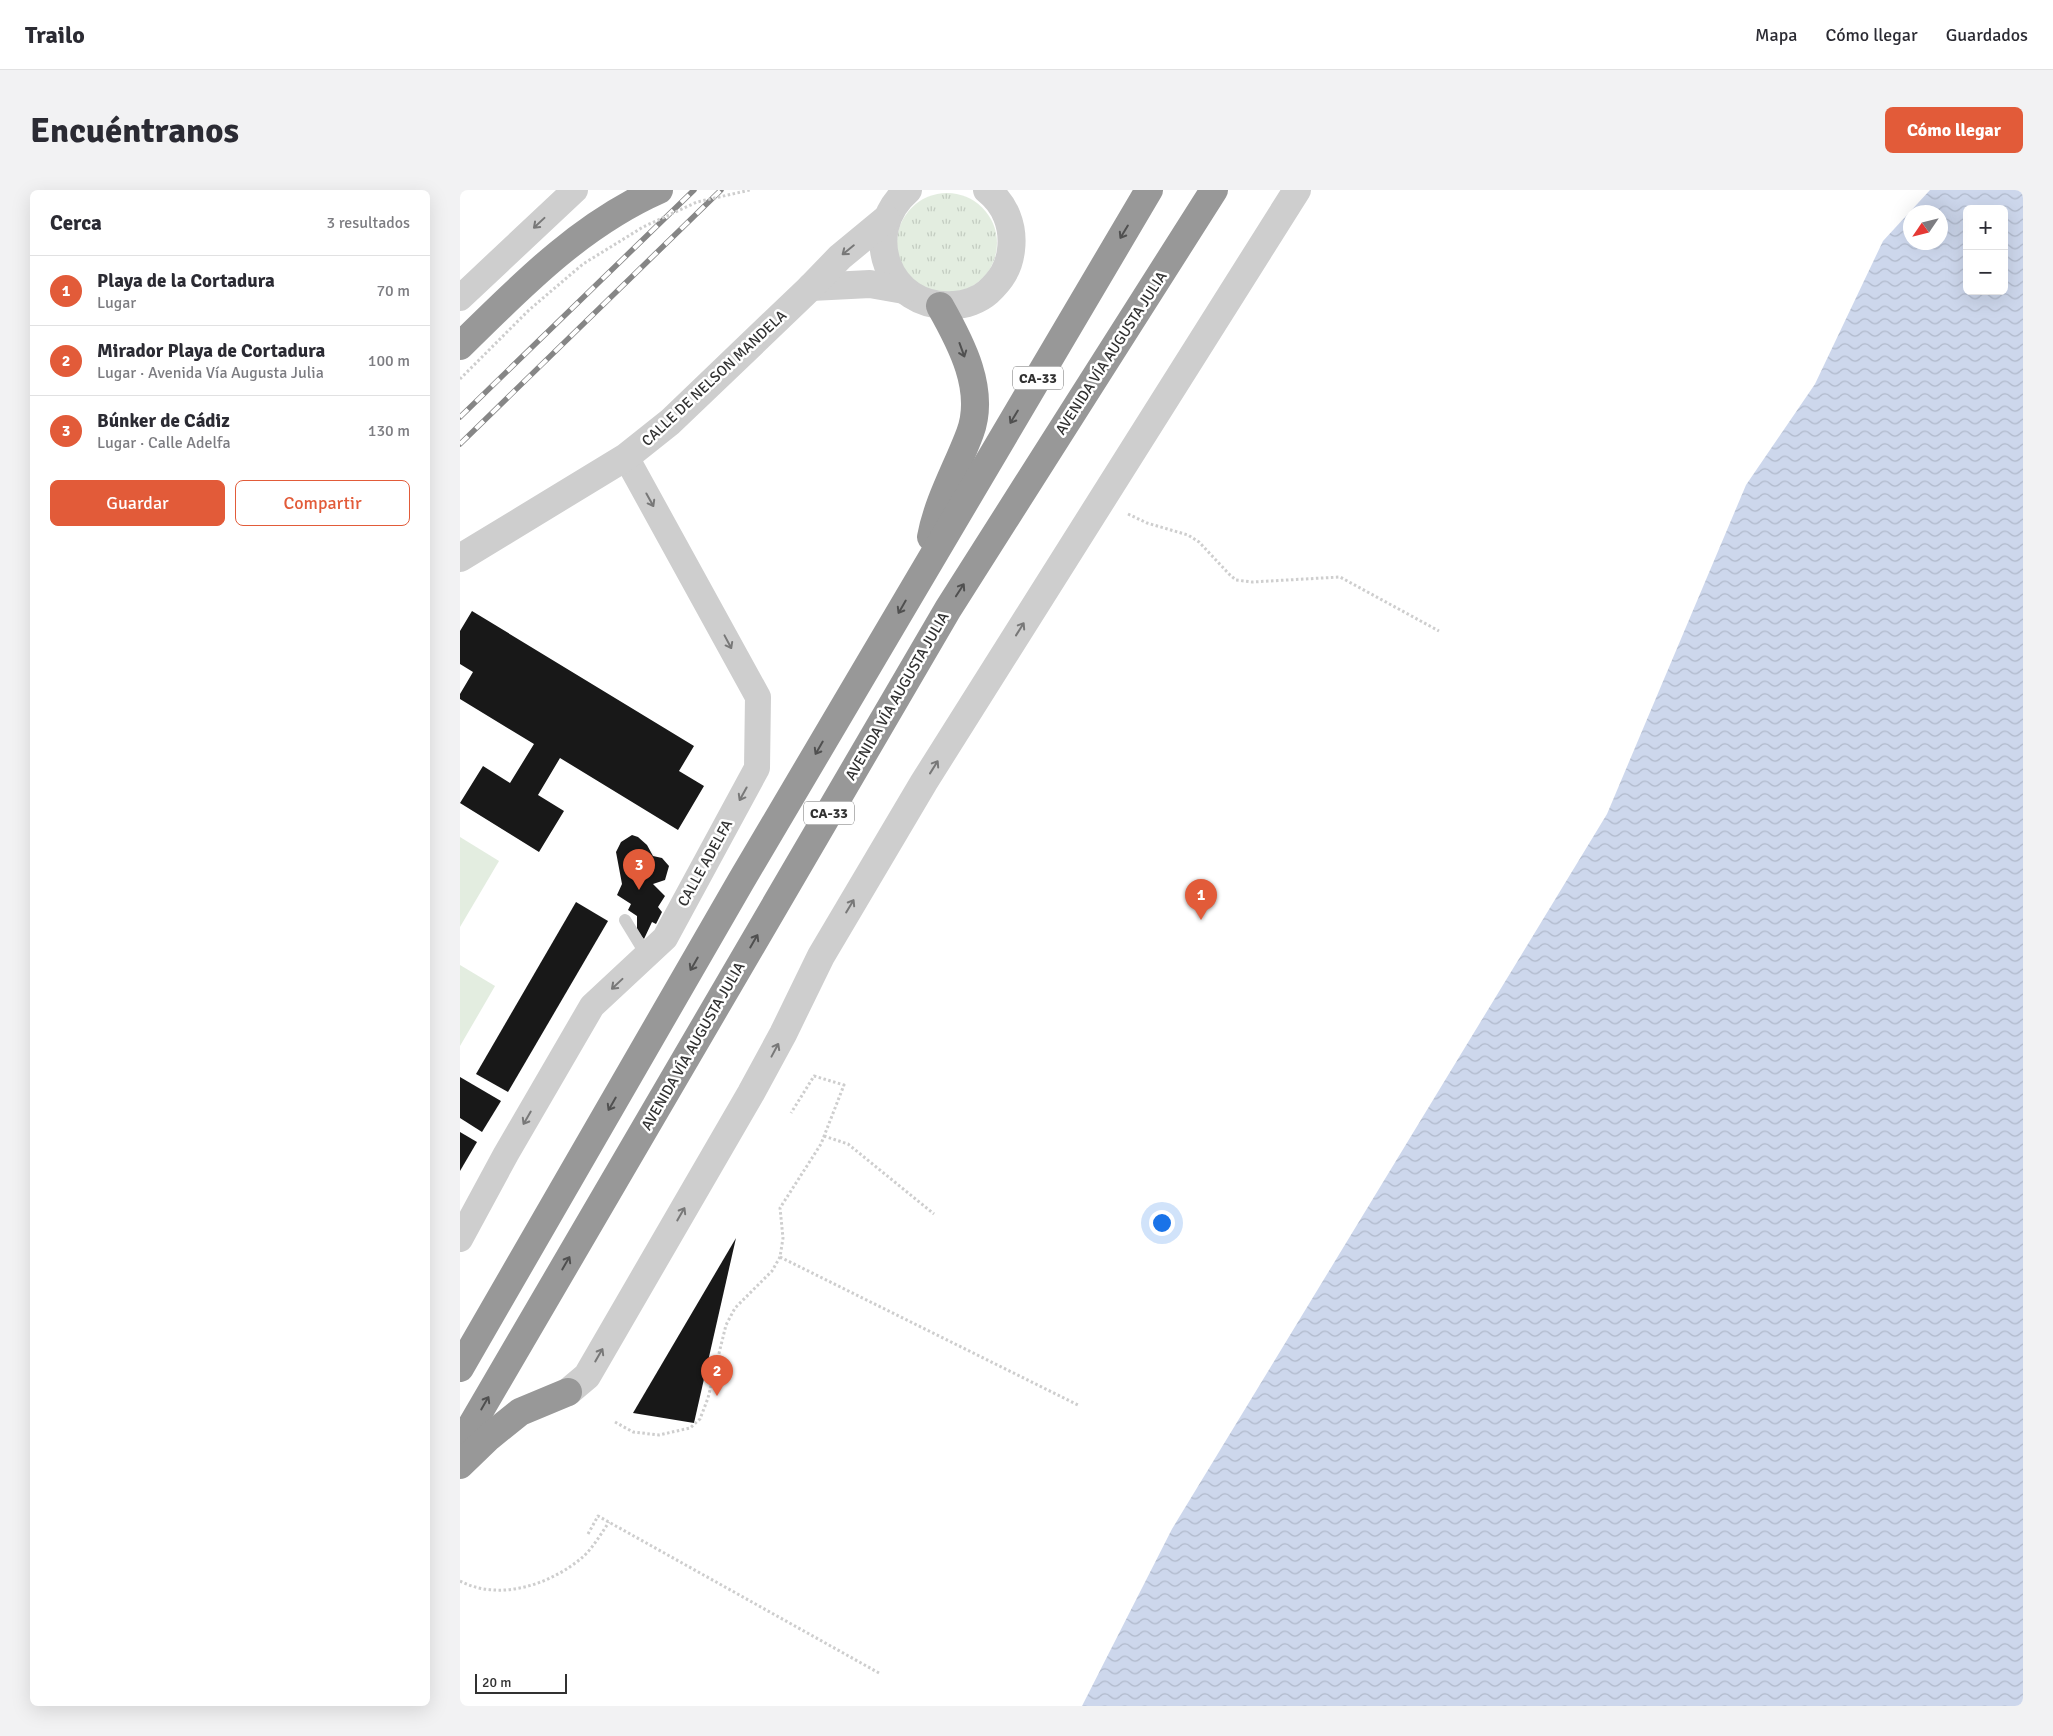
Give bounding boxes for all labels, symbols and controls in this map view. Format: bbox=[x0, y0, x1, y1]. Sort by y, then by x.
text: Trailo bbox=[25, 20, 85, 50]
text: Mapa bbox=[1755, 24, 1797, 46]
text: Cómo llegar bbox=[1825, 24, 1918, 46]
text: Guardados bbox=[1946, 24, 2028, 46]
button: Cómo llegar bbox=[1885, 107, 2023, 153]
text: Encuéntranos bbox=[30, 109, 239, 152]
north arrow bbox=[1903, 205, 1948, 250]
map controls bbox=[1963, 205, 2008, 295]
button: + bbox=[1963, 205, 2008, 250]
text: Cerca bbox=[50, 210, 102, 236]
text: 3 resultados bbox=[327, 213, 410, 233]
one-way arrow bbox=[533, 217, 546, 229]
one-way arrow bbox=[1119, 224, 1129, 238]
one-way arrow bbox=[842, 244, 855, 255]
button: − bbox=[1963, 250, 2008, 295]
street label: AVENIDA VÍA AUGUSTA JULIA bbox=[1051, 267, 1171, 438]
text: Playa de la Cortadura bbox=[97, 269, 275, 293]
text: 1 bbox=[62, 281, 70, 301]
text: 70 m bbox=[376, 281, 410, 301]
text: Lugar bbox=[97, 293, 136, 313]
street label: CALLE DE NELSON MANDELA bbox=[638, 306, 790, 450]
text: Mirador Playa de Cortadura bbox=[97, 339, 325, 363]
one-way arrow bbox=[958, 341, 967, 357]
text: 2 bbox=[62, 351, 70, 371]
text: 100 m bbox=[368, 351, 410, 371]
text: Lugar · Avenida Vía Augusta Julia bbox=[97, 363, 324, 383]
road number: CA-33 bbox=[1013, 367, 1063, 390]
text: Búnker de Cádiz bbox=[97, 409, 230, 433]
one-way arrow bbox=[1009, 409, 1019, 423]
text: 3 bbox=[62, 421, 70, 441]
text: 130 m bbox=[368, 421, 410, 441]
text: Lugar · Calle Adelfa bbox=[97, 433, 231, 453]
button: Guardar bbox=[50, 480, 225, 526]
button: Compartir bbox=[235, 480, 410, 526]
one-way arrow bbox=[646, 492, 655, 507]
one-way arrow bbox=[956, 583, 966, 597]
one-way arrow bbox=[896, 600, 906, 614]
street label: AVENIDA VÍA AUGUSTA JULIA bbox=[841, 608, 953, 783]
one-way arrow bbox=[1015, 622, 1025, 636]
one-way arrow bbox=[724, 635, 734, 649]
one-way arrow bbox=[814, 740, 824, 754]
one-way arrow bbox=[929, 760, 939, 774]
one-way arrow bbox=[738, 786, 748, 801]
road number: CA-33 bbox=[804, 802, 854, 824]
street label: CALLE ADELFA bbox=[674, 816, 736, 910]
pin: 3 bbox=[623, 849, 655, 890]
pin: 1 bbox=[1185, 879, 1217, 920]
one-way arrow bbox=[846, 900, 856, 914]
one-way arrow bbox=[750, 934, 760, 949]
one-way arrow bbox=[688, 956, 698, 970]
street label: AVENIDA VÍA AUGUSTA JULIA bbox=[637, 958, 749, 1133]
one-way arrow bbox=[611, 978, 623, 990]
one-way arrow bbox=[770, 1043, 780, 1058]
one-way arrow bbox=[607, 1097, 617, 1111]
one-way arrow bbox=[522, 1110, 532, 1124]
one-way arrow bbox=[676, 1208, 686, 1222]
your location bbox=[1149, 1210, 1175, 1236]
one-way arrow bbox=[562, 1256, 572, 1270]
one-way arrow bbox=[594, 1347, 604, 1362]
pin: 2 bbox=[701, 1355, 733, 1396]
one-way arrow bbox=[480, 1397, 490, 1411]
scale bar bbox=[475, 1671, 568, 1694]
text: 20 m bbox=[482, 1674, 511, 1691]

